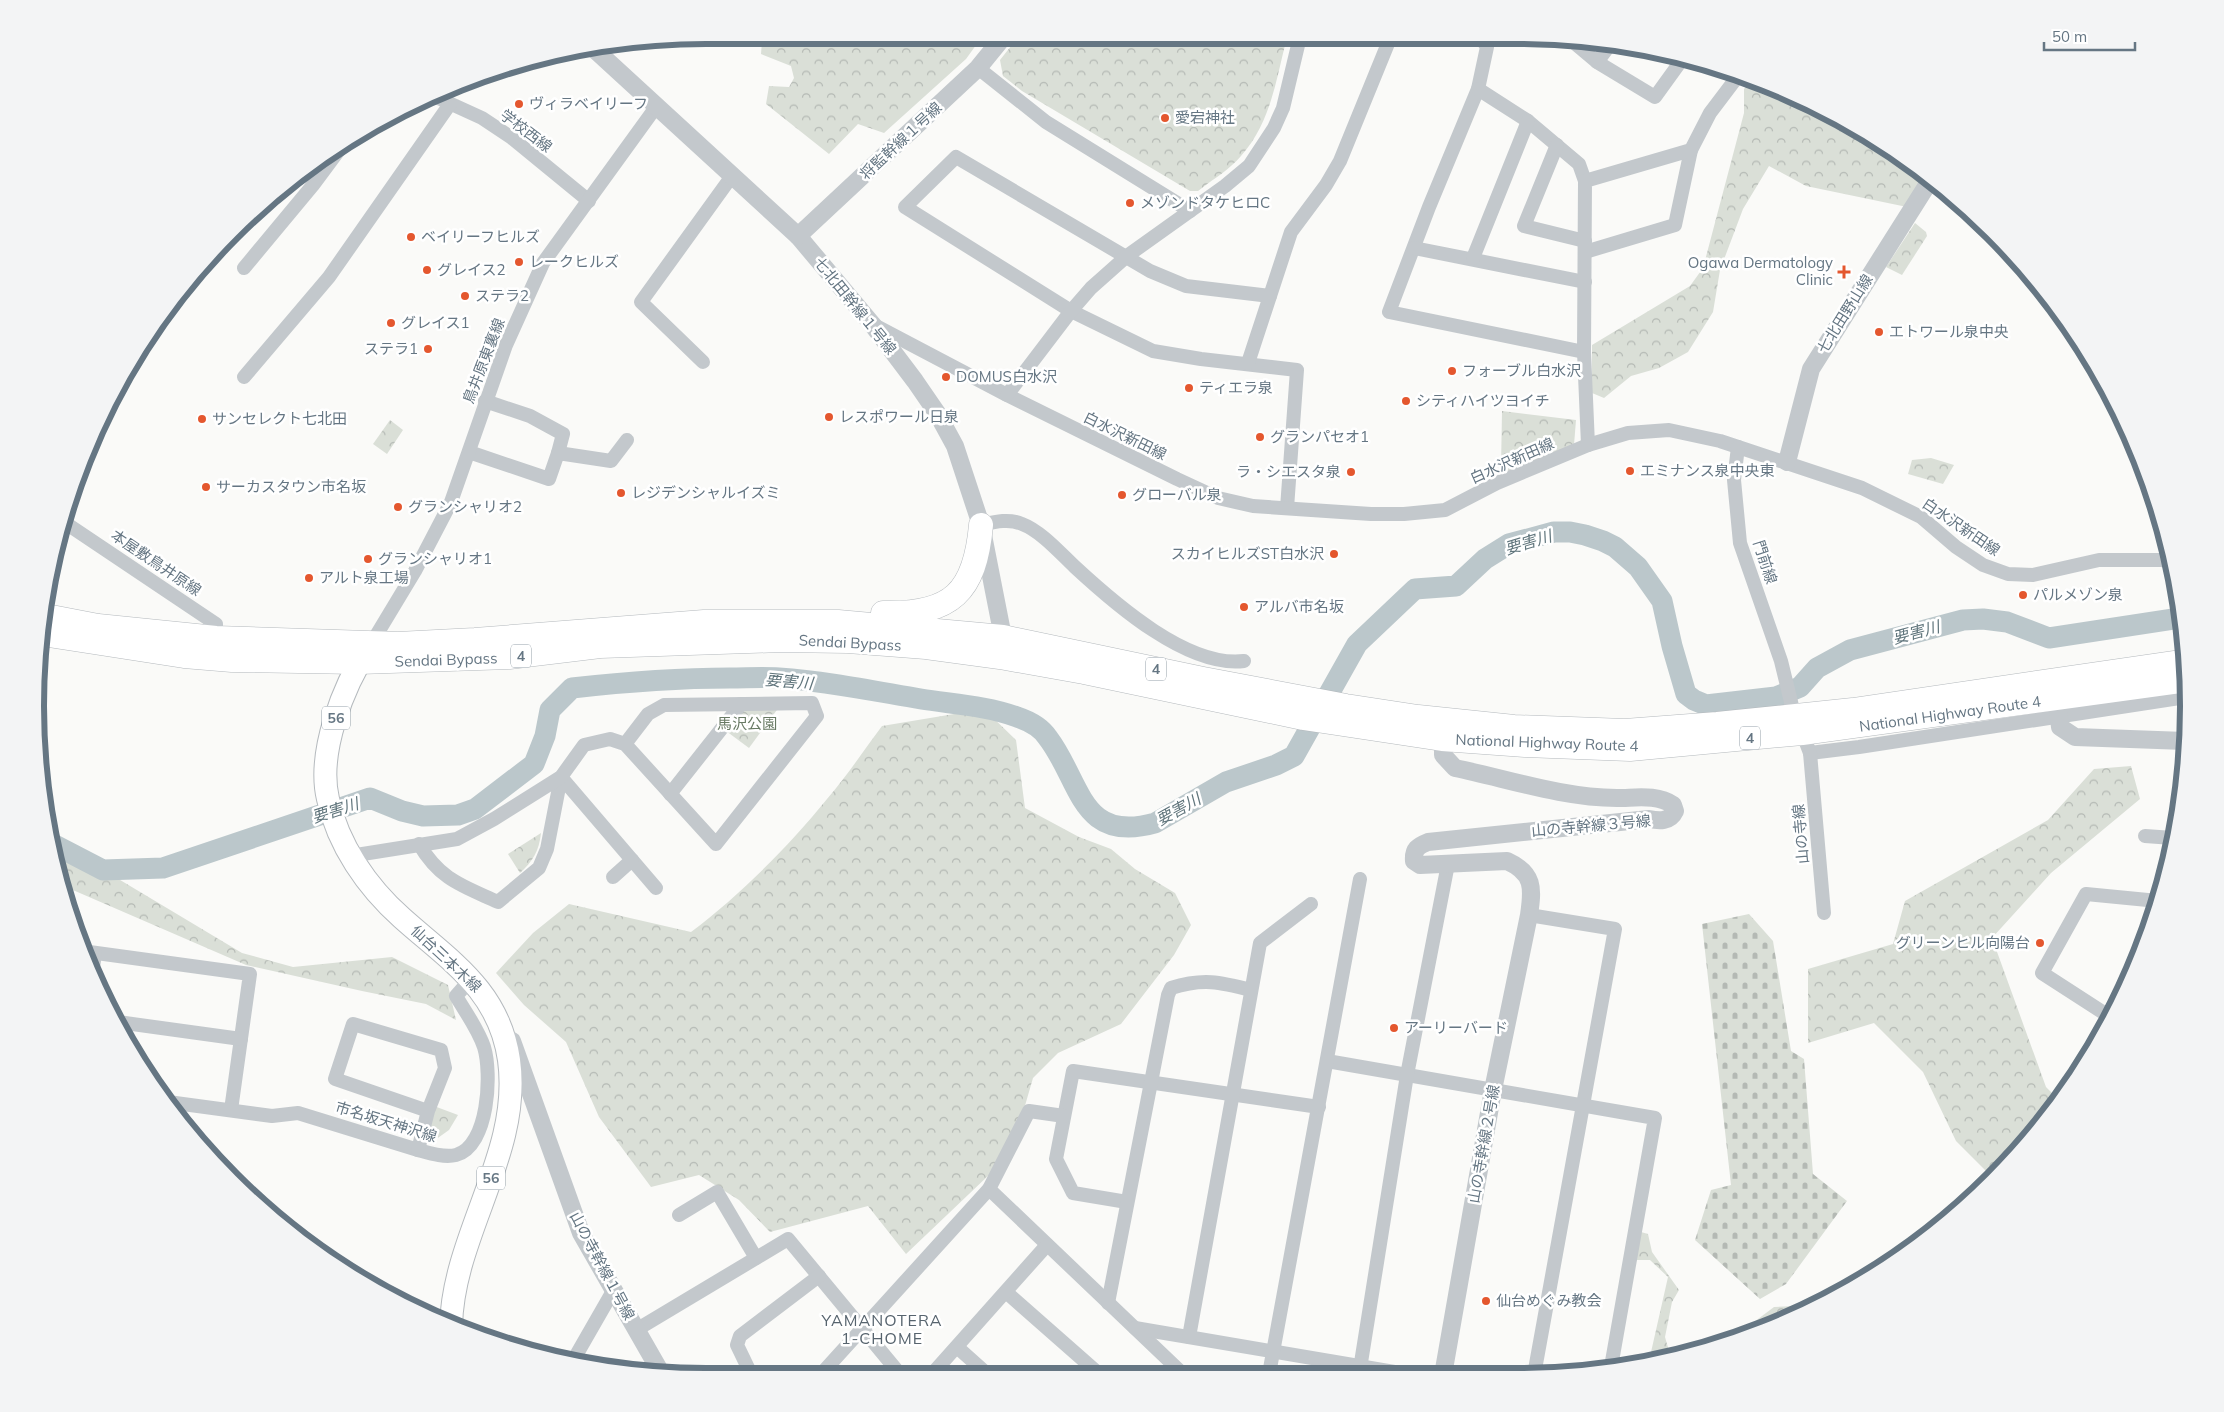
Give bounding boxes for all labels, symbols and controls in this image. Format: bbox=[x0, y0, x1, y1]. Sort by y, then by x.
scale bar bbox=[2044, 20, 2135, 52]
text: 50 m bbox=[2052, 27, 2087, 46]
place label: ヴィラベイリーフ bbox=[529, 94, 648, 113]
marker: ヴィラベイリーフ bbox=[513, 98, 525, 110]
street label: 将監幹線１号線 bbox=[856, 98, 946, 183]
street label: 学校西線 bbox=[497, 105, 556, 156]
place label: 愛宕神社 bbox=[1175, 108, 1235, 127]
marker: 愛宕神社 bbox=[1159, 112, 1171, 124]
place label: メゾンドタケヒロC bbox=[1140, 193, 1270, 212]
marker: メゾンドタケヒロC bbox=[1124, 197, 1136, 209]
place label: ベイリーフヒルズ bbox=[421, 227, 540, 246]
marker: ベイリーフヒルズ bbox=[405, 231, 417, 243]
place label: レークヒルズ bbox=[529, 252, 619, 271]
street label: 七北田幹線１号線 bbox=[810, 253, 901, 358]
place label: Ogawa Dermatology Clinic bbox=[1688, 253, 1833, 289]
marker: レークヒルズ bbox=[513, 256, 525, 268]
place label: グレイス2 bbox=[437, 260, 506, 279]
marker: グレイス2 bbox=[421, 264, 433, 276]
marker: Ogawa Dermatology Clinic bbox=[1837, 265, 1851, 279]
street label: 七北田野山線 bbox=[1813, 271, 1876, 357]
place label: ステラ2 bbox=[475, 286, 529, 305]
marker: ステラ2 bbox=[459, 290, 471, 302]
place label: グレイス1 bbox=[401, 313, 470, 332]
street label: 鳥井原東裏線 bbox=[459, 315, 509, 406]
marker: グレイス1 bbox=[385, 317, 397, 329]
place label: エトワール泉中央 bbox=[1889, 322, 2009, 341]
marker: エトワール泉中央 bbox=[1873, 326, 1885, 338]
place label: ステラ1 bbox=[364, 339, 418, 358]
marker: ステラ1 bbox=[422, 343, 434, 355]
place label: フォーブル白水沢 bbox=[1462, 361, 1581, 380]
marker: フォーブル白水沢 bbox=[1446, 365, 1458, 377]
place label: DOMUS白水沢 bbox=[956, 367, 1057, 386]
marker: DOMUS白水沢 bbox=[940, 371, 952, 383]
place label: ティエラ泉 bbox=[1199, 378, 1273, 397]
marker: ティエラ泉 bbox=[1183, 382, 1195, 394]
place label: シティハイツヨイチ bbox=[1416, 391, 1550, 410]
marker: シティハイツヨイチ bbox=[1400, 395, 1412, 407]
place label: レスポワール日泉 bbox=[839, 407, 959, 426]
street label: 白水沢新田線 bbox=[1081, 407, 1170, 464]
place label: サンセレクト七北田 bbox=[212, 409, 347, 428]
marker: レスポワール日泉 bbox=[823, 411, 835, 423]
marker: サンセレクト七北田 bbox=[196, 413, 208, 425]
place label: グランパセオ1 bbox=[1270, 427, 1369, 446]
marker: グランパセオ1 bbox=[1254, 431, 1266, 443]
street label: 白水沢新田線 bbox=[1467, 434, 1557, 488]
place label: エミナンス泉中央東 bbox=[1640, 461, 1775, 480]
place label: ラ・シエスタ泉 bbox=[1236, 462, 1341, 481]
marker: エミナンス泉中央東 bbox=[1624, 465, 1636, 477]
marker: ラ・シエスタ泉 bbox=[1345, 466, 1357, 478]
place label: サーカスタウン市名坂 bbox=[216, 477, 366, 496]
marker: サーカスタウン市名坂 bbox=[200, 481, 212, 493]
place label: レジデンシャルイズミ bbox=[631, 483, 781, 502]
place label: グローバル泉 bbox=[1132, 485, 1222, 504]
marker: レジデンシャルイズミ bbox=[615, 487, 627, 499]
marker: グローバル泉 bbox=[1116, 489, 1128, 501]
street label: 白水沢新田線 bbox=[1919, 494, 2004, 560]
place label: グランシャリオ2 bbox=[408, 497, 522, 516]
marker: グランシャリオ2 bbox=[392, 501, 404, 513]
street label: 本屋敷鳥井原線 bbox=[107, 525, 205, 600]
water label: 要害川 bbox=[1502, 525, 1556, 559]
street label: 門前線 bbox=[1749, 538, 1781, 586]
place label: スカイヒルズST白水沢 bbox=[1171, 544, 1324, 563]
marker: スカイヒルズST白水沢 bbox=[1328, 548, 1340, 560]
place label: グランシャリオ1 bbox=[378, 549, 492, 568]
marker: グランシャリオ1 bbox=[362, 553, 374, 565]
place label: アルト泉工場 bbox=[319, 568, 409, 587]
marker: アルト泉工場 bbox=[303, 572, 315, 584]
place label: パルメゾン泉 bbox=[2033, 585, 2123, 604]
marker: パルメゾン泉 bbox=[2017, 589, 2029, 601]
place label: アルバ市名坂 bbox=[1254, 597, 1344, 616]
marker: アルバ市名坂 bbox=[1238, 601, 1250, 613]
water label: 要害川 bbox=[1890, 616, 1944, 648]
street label: Sendai Bypass bbox=[798, 630, 902, 655]
road number: 4 bbox=[511, 644, 531, 668]
street label: Sendai Bypass bbox=[394, 648, 498, 671]
road number: 4 bbox=[1146, 658, 1166, 681]
water label: 要害川 bbox=[764, 669, 816, 693]
street label: National Highway Route 4 bbox=[1858, 691, 2042, 736]
road number: 56 bbox=[322, 706, 350, 730]
park label: 馬沢公園 bbox=[717, 714, 777, 733]
road number: 4 bbox=[1740, 726, 1760, 750]
street label: National Highway Route 4 bbox=[1455, 730, 1639, 755]
water label: 要害川 bbox=[1152, 788, 1206, 829]
water label: 要害川 bbox=[309, 792, 363, 827]
street label: 山の寺線 bbox=[1788, 803, 1813, 865]
street label: 山の寺幹線３号線 bbox=[1530, 811, 1652, 840]
street label: 仙台三本木線 bbox=[407, 921, 486, 996]
place label: グリーンヒル向陽台 bbox=[1896, 933, 2030, 952]
marker: グリーンヒル向陽台 bbox=[2034, 937, 2046, 949]
place label: アーリーバード bbox=[1404, 1018, 1508, 1037]
marker: アーリーバード bbox=[1388, 1022, 1400, 1034]
street label: 山の寺幹線２号線 bbox=[1464, 1083, 1503, 1205]
street label: 市名坂天神沢線 bbox=[333, 1097, 439, 1146]
road number: 56 bbox=[477, 1166, 505, 1190]
street label: 山の寺幹線１号線 bbox=[566, 1208, 639, 1323]
place label: 仙台めぐみ教会 bbox=[1496, 1291, 1601, 1310]
marker: 仙台めぐみ教会 bbox=[1480, 1295, 1492, 1307]
district label: YAMANOTERA 1-CHOME bbox=[820, 1310, 943, 1348]

